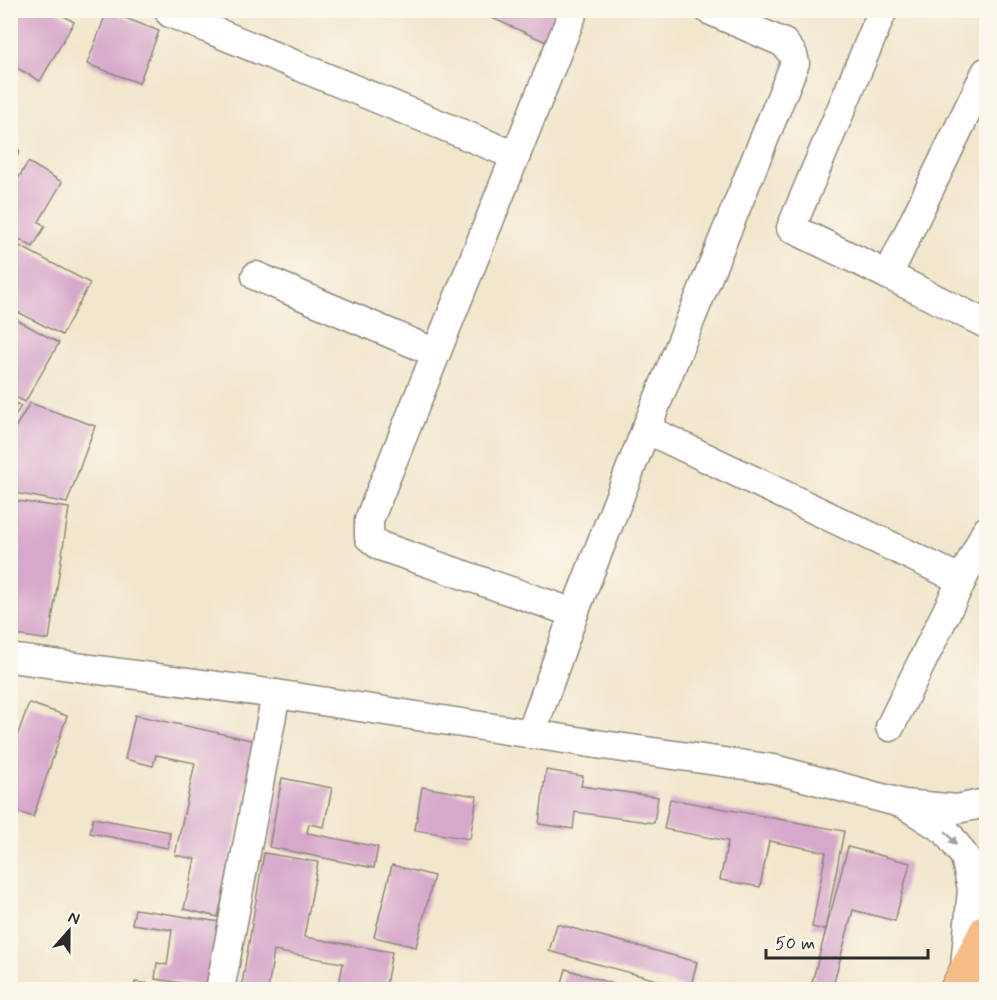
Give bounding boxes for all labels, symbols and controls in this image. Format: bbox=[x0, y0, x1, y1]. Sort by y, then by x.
one-way arrow bbox=[944, 830, 957, 846]
north arrow bbox=[39, 901, 99, 961]
text: N bbox=[65, 907, 83, 930]
scale bar bbox=[766, 922, 928, 960]
text: 50 m bbox=[775, 932, 815, 956]

